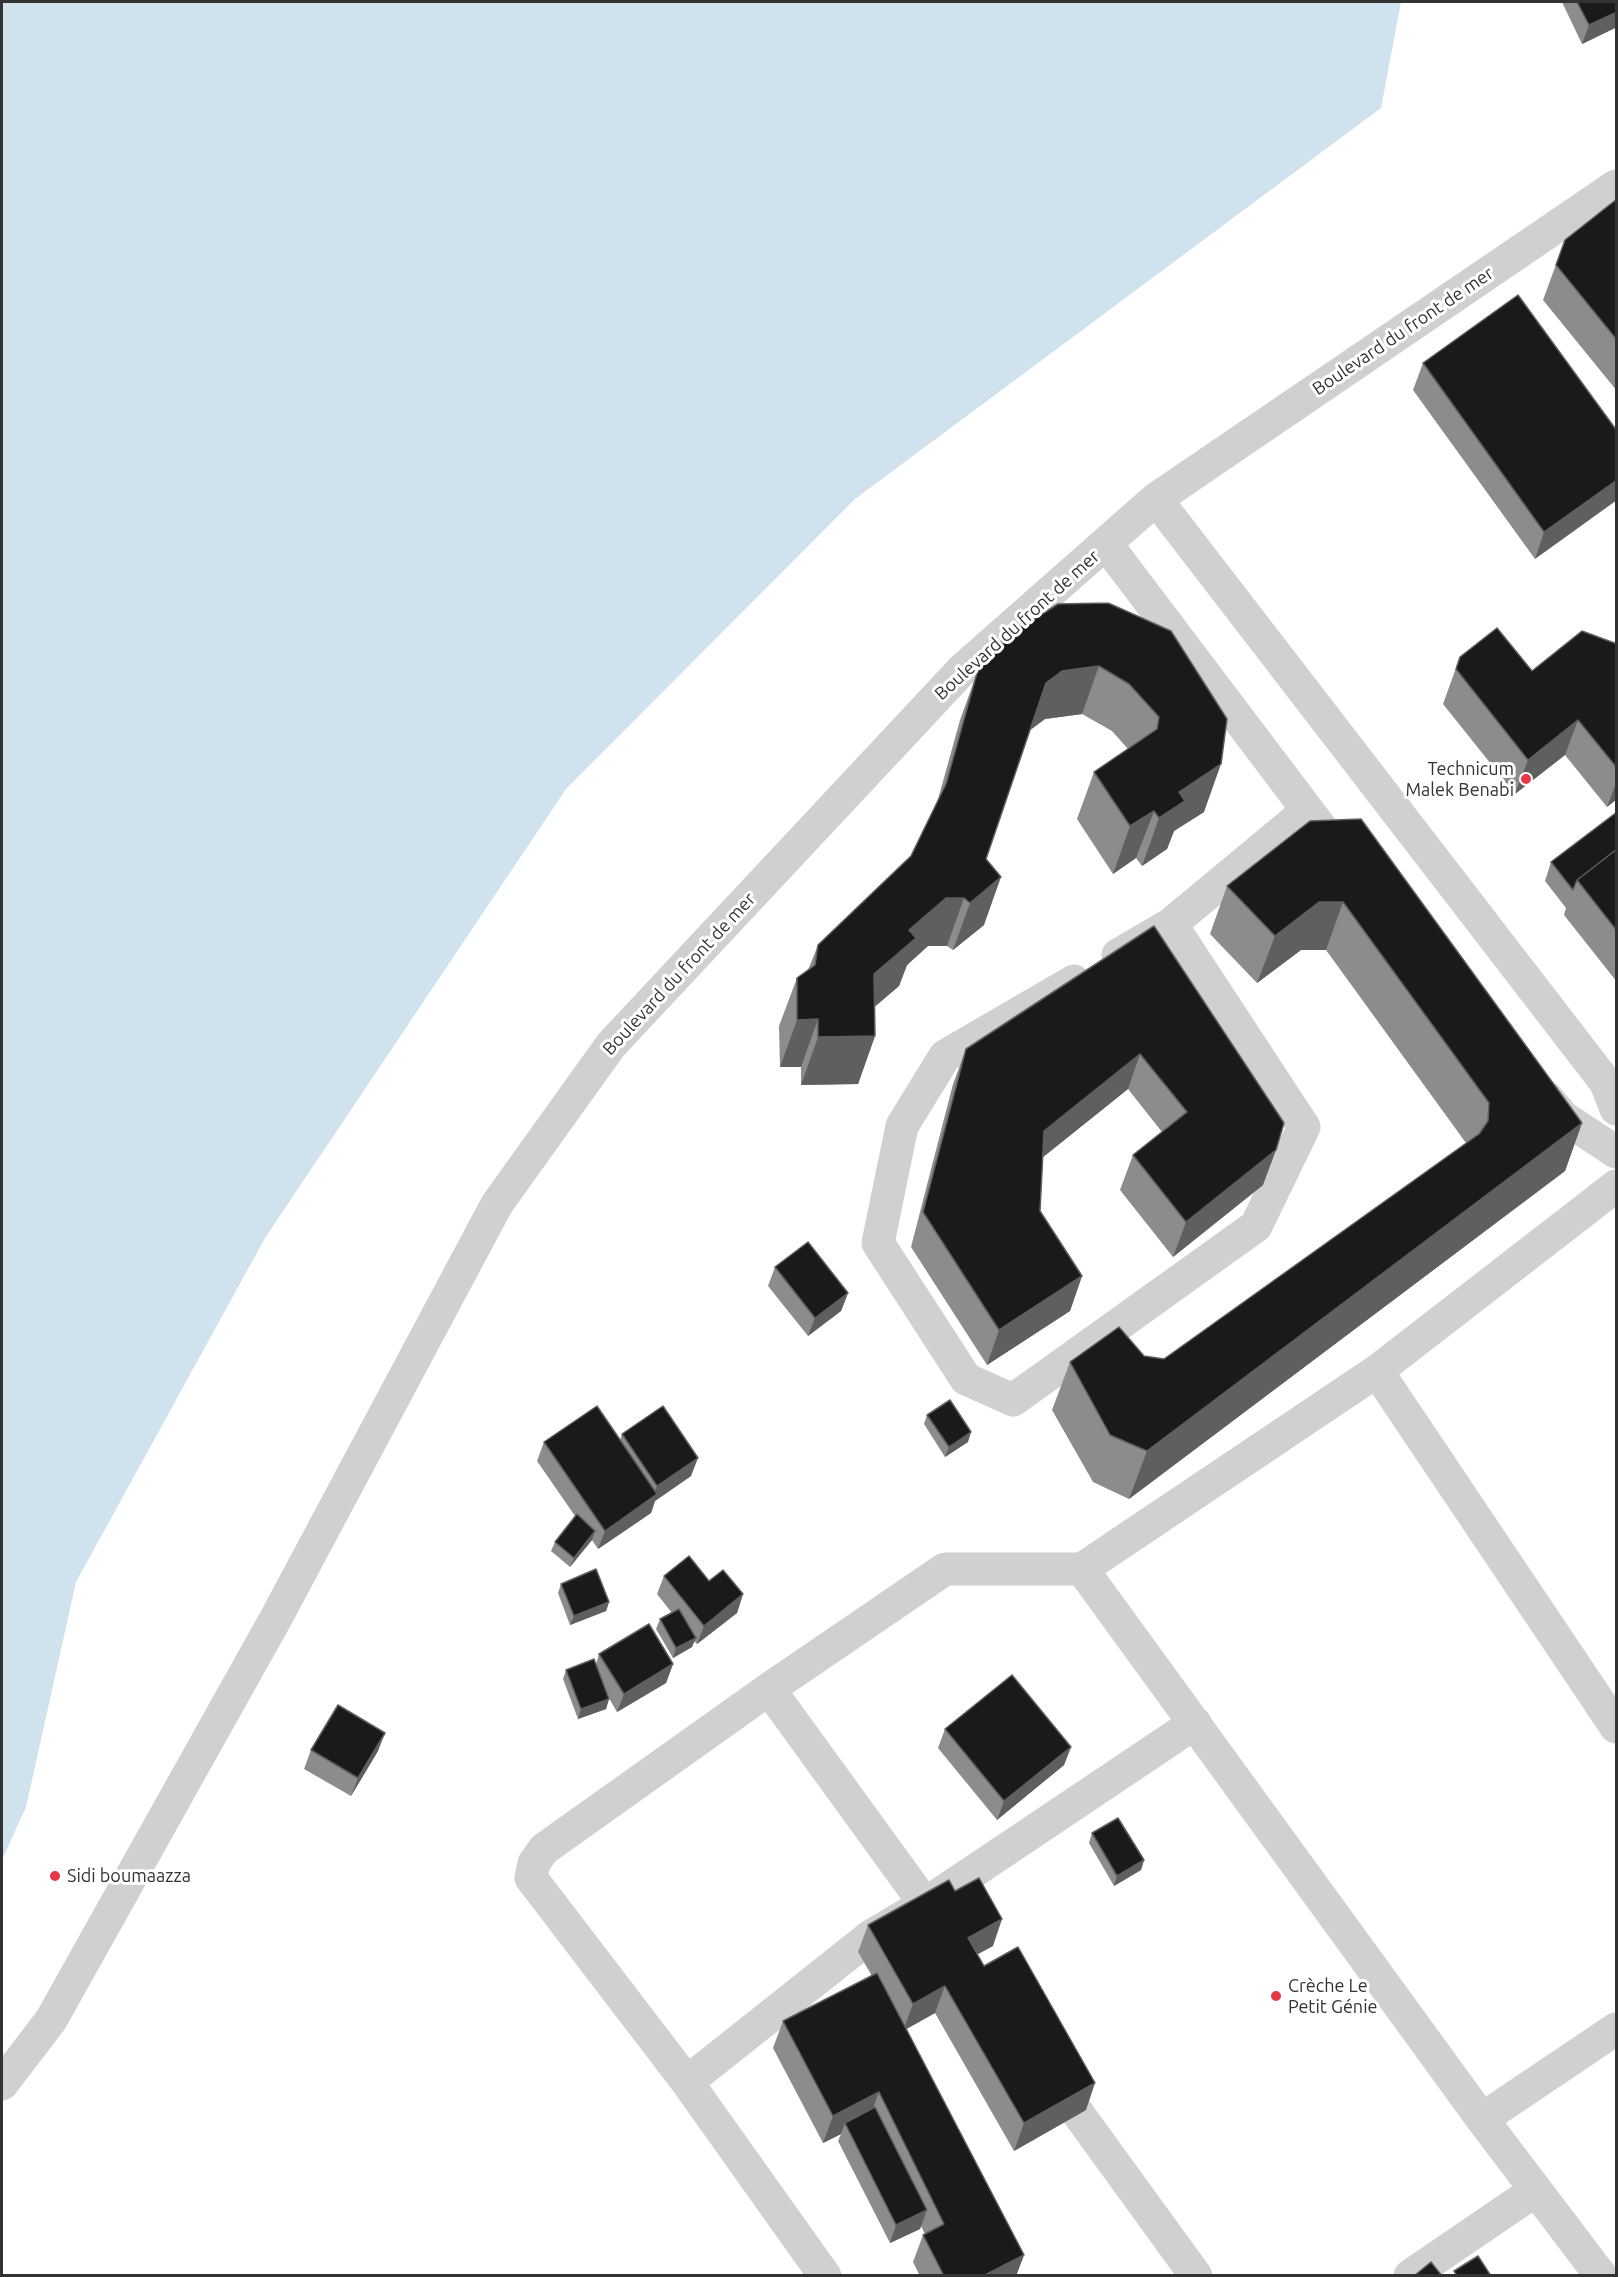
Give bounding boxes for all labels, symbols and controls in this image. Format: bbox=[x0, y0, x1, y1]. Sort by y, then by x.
street label: Boulevard du front de mer bbox=[1308, 262, 1498, 400]
street label: Boulevard du front de mer bbox=[930, 545, 1104, 705]
place label: Technicum Malek Benabi bbox=[1405, 758, 1514, 800]
marker: Technicum Malek Benabi bbox=[1519, 772, 1533, 786]
street label: Boulevard du front de mer bbox=[598, 888, 760, 1060]
place label: Sidi boumaazza bbox=[67, 1865, 191, 1887]
marker: Sidi boumaazza bbox=[48, 1869, 62, 1883]
place label: Crèche Le Petit Génie bbox=[1288, 1975, 1377, 2018]
marker: Crèche Le Petit Génie bbox=[1269, 1989, 1283, 2003]

